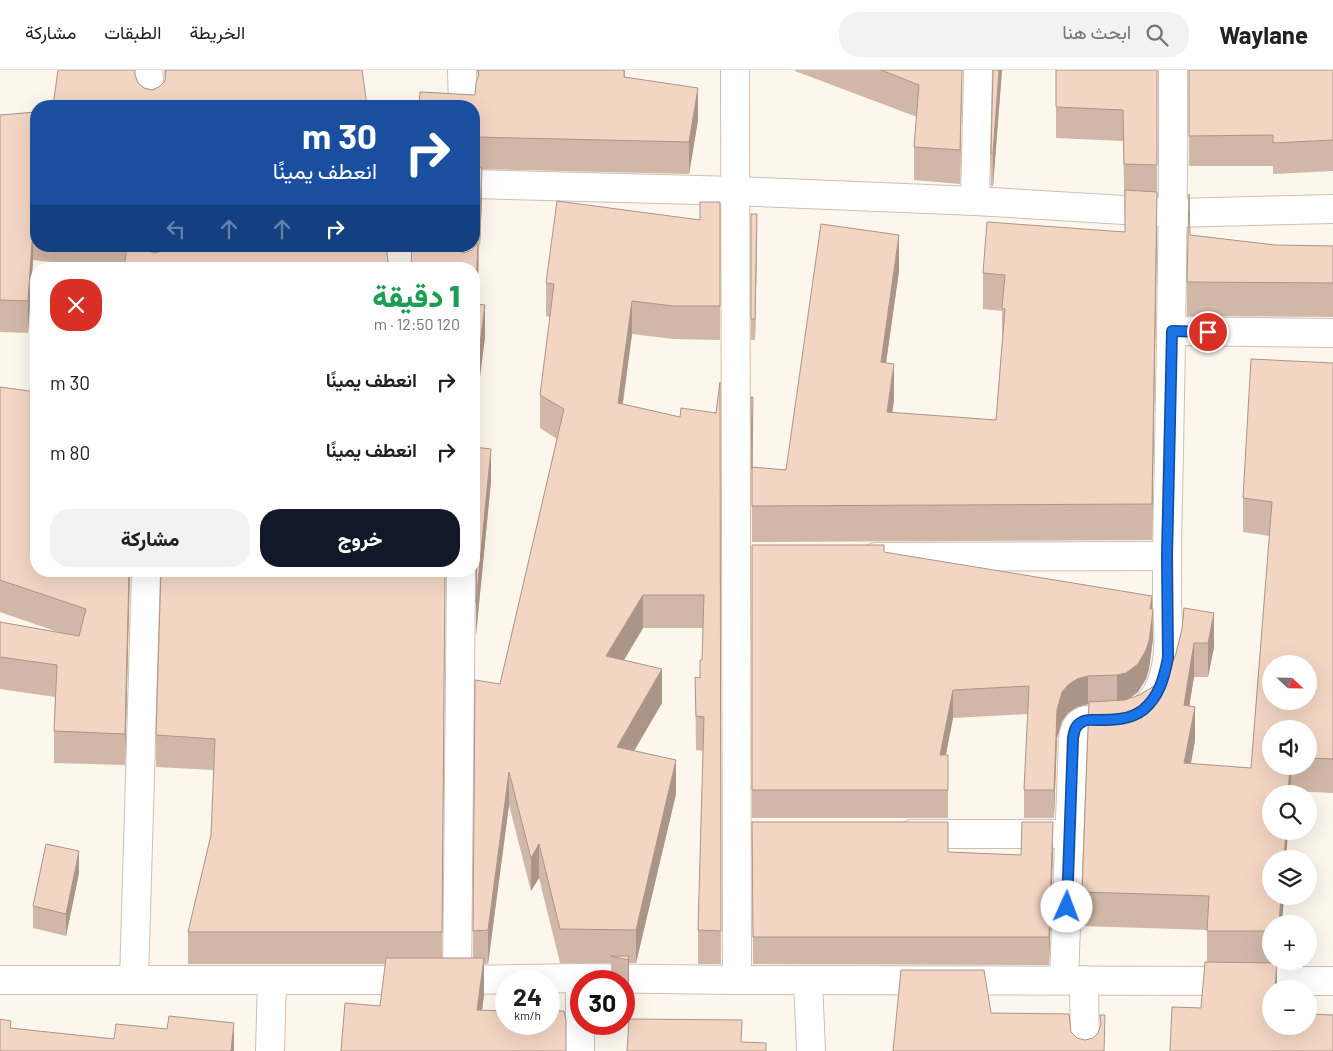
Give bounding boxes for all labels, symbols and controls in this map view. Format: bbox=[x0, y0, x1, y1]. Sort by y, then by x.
search box bbox=[839, 12, 1189, 57]
text: ابحث هنا bbox=[1062, 20, 1131, 43]
text: Waylane bbox=[1219, 20, 1308, 49]
text: مشاركة bbox=[25, 21, 76, 43]
text: الطبقات bbox=[104, 21, 161, 43]
text: الخريطة bbox=[189, 21, 245, 43]
icon: search bbox=[1143, 21, 1171, 49]
text: 30 m bbox=[302, 114, 377, 156]
icon: right bbox=[395, 120, 460, 185]
text: انعطف يمينًا bbox=[273, 157, 377, 183]
icon: left bbox=[162, 215, 190, 243]
icon: ahead bbox=[215, 215, 243, 243]
icon: ahead bbox=[268, 215, 296, 243]
icon: right bbox=[321, 215, 349, 243]
text: 1 دقيقة bbox=[372, 277, 460, 313]
button: close bbox=[50, 279, 102, 331]
pin bbox=[1187, 311, 1229, 353]
text: 120 m · 12:50 bbox=[374, 314, 460, 333]
icon: arrive bbox=[1194, 318, 1222, 346]
text: انعطف يمينًا bbox=[326, 368, 417, 391]
icon: right bbox=[432, 368, 460, 396]
text: 30 m bbox=[50, 371, 90, 394]
text: انعطف يمينًا bbox=[326, 438, 417, 461]
icon: right bbox=[432, 438, 460, 466]
text: 80 m bbox=[50, 441, 90, 464]
button: مشاركة bbox=[50, 509, 250, 567]
button: خروج bbox=[260, 509, 460, 567]
north arrow bbox=[1262, 655, 1318, 710]
map controls bbox=[1262, 655, 1317, 1035]
button: sound bbox=[1262, 720, 1317, 775]
button: search bbox=[1262, 785, 1317, 840]
button: layers bbox=[1262, 850, 1317, 905]
position arrow bbox=[1040, 880, 1092, 932]
button: + bbox=[1262, 915, 1317, 970]
speed limit sign: 30 bbox=[570, 970, 635, 1035]
button: − bbox=[1262, 980, 1317, 1035]
text: 24 bbox=[513, 981, 542, 1011]
text: km/h bbox=[514, 1008, 541, 1022]

